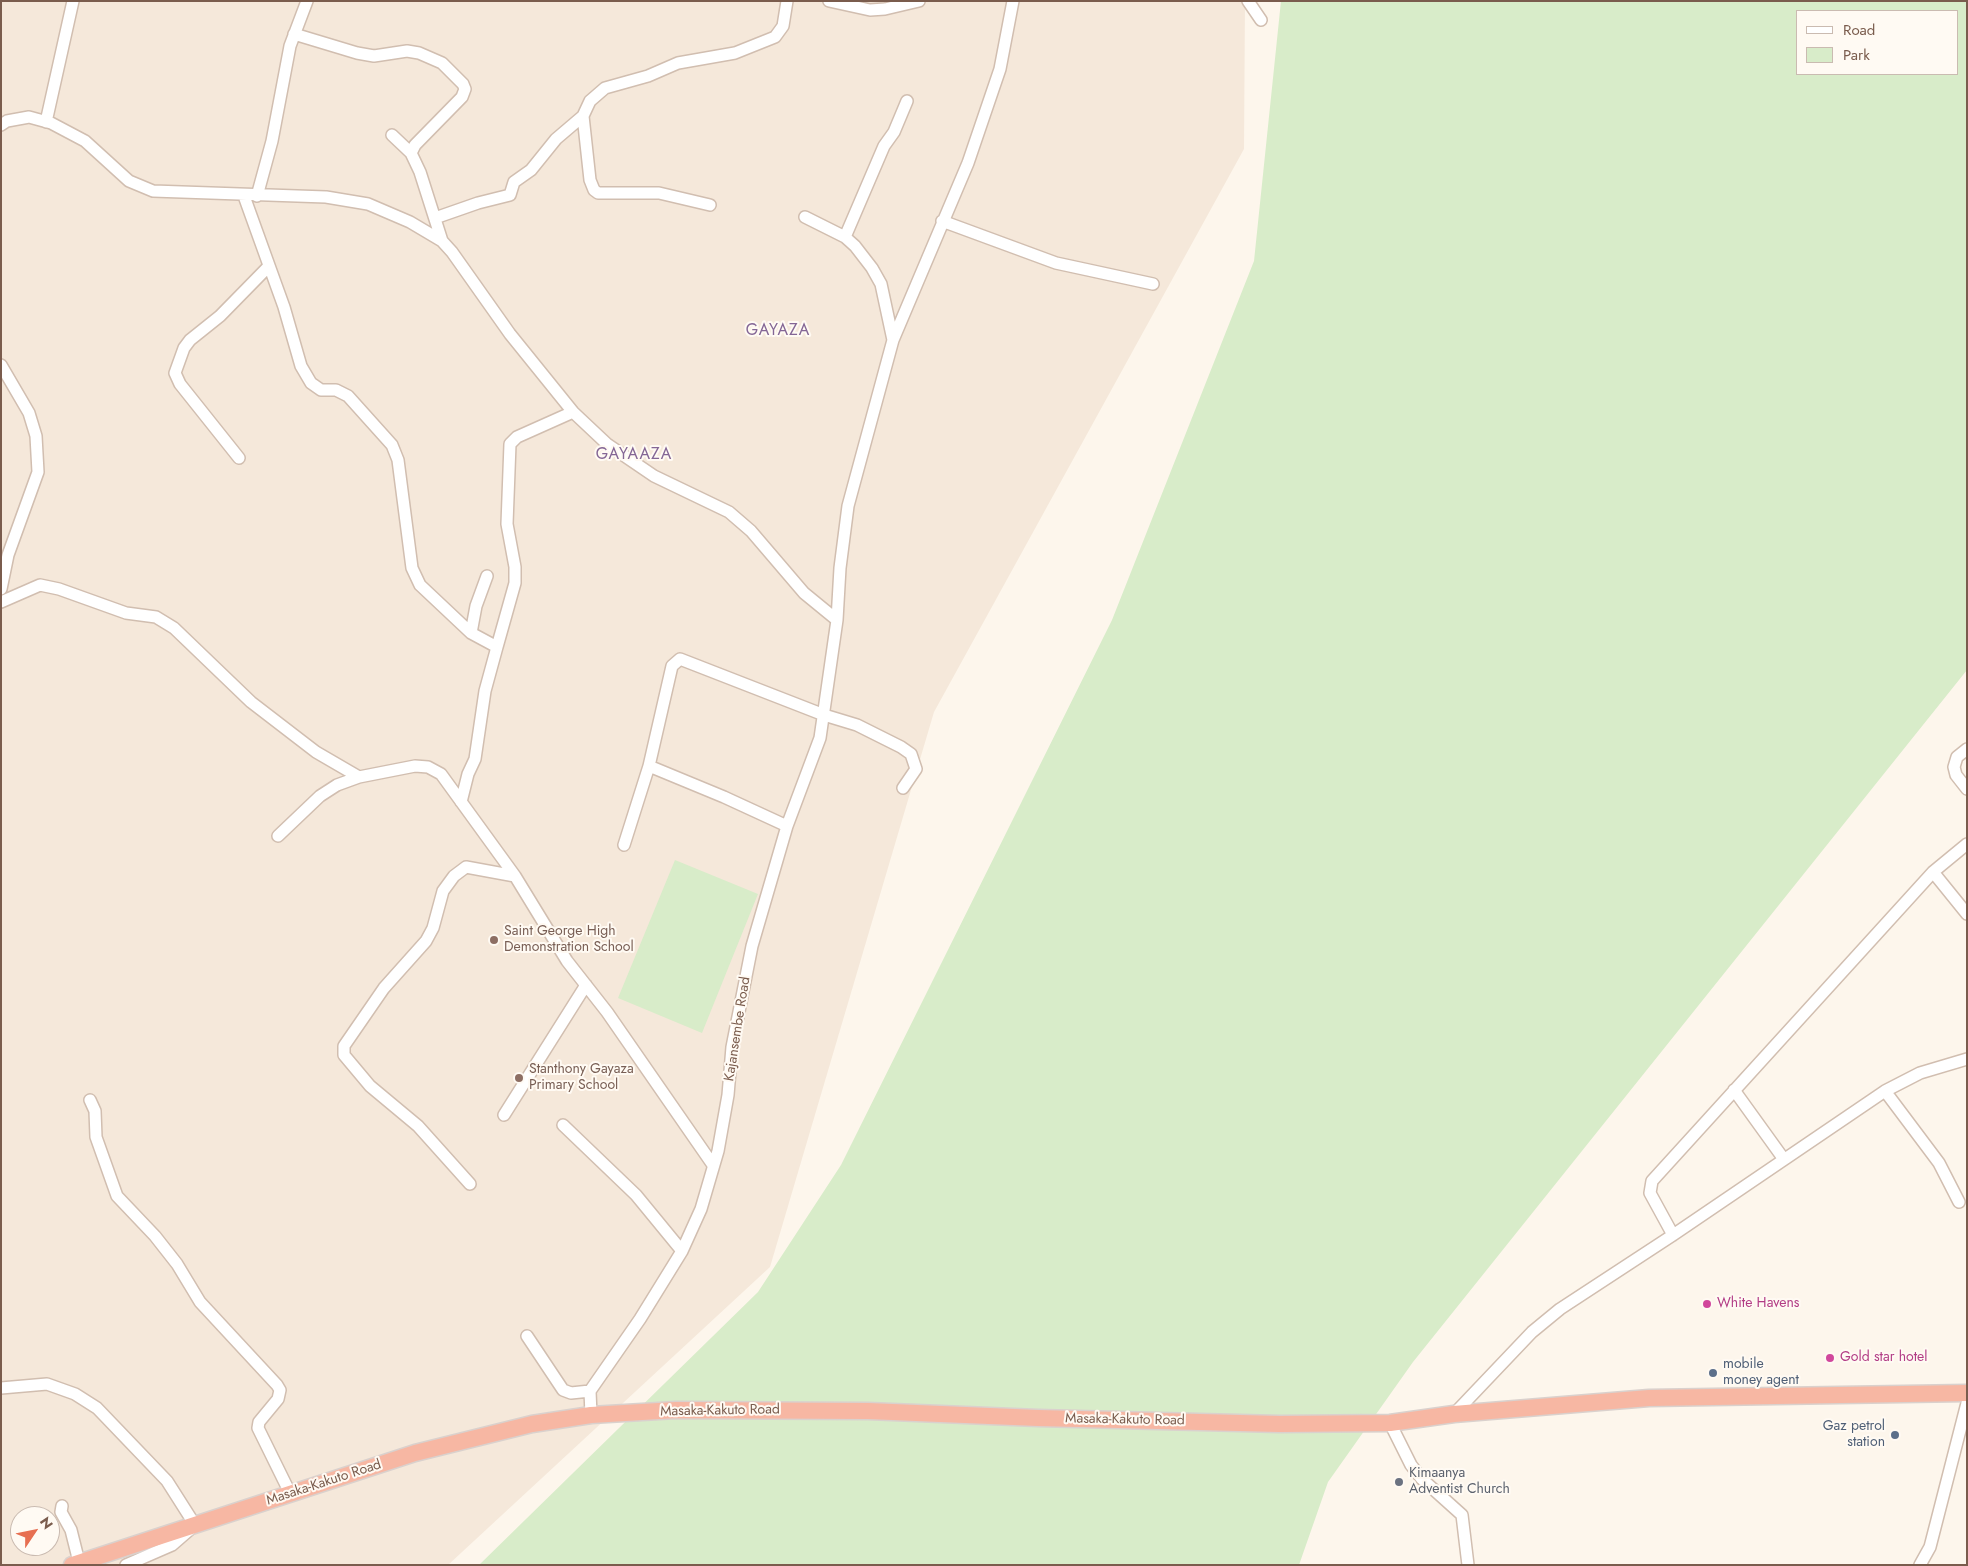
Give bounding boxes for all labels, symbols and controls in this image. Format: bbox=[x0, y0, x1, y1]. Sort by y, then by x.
legend bbox=[1796, 10, 1958, 75]
text: Road bbox=[1843, 19, 1875, 41]
text: Park bbox=[1843, 44, 1870, 66]
district label: GAYAZA bbox=[745, 321, 811, 341]
district label: GAYAAZA bbox=[595, 445, 673, 465]
place label: Saint George High Demonstration School bbox=[504, 924, 634, 956]
marker: Saint George High Demonstration School bbox=[488, 934, 500, 946]
street label: Kajansembe Road bbox=[721, 976, 755, 1082]
place label: Stanthony Gayaza Primary School bbox=[529, 1062, 634, 1094]
marker: Stanthony Gayaza Primary School bbox=[513, 1072, 525, 1084]
place label: White Havens bbox=[1717, 1296, 1799, 1312]
marker: White Havens bbox=[1701, 1298, 1713, 1310]
place label: Gold star hotel bbox=[1840, 1350, 1927, 1366]
marker: Gold star hotel bbox=[1824, 1352, 1836, 1364]
place label: mobile money agent bbox=[1723, 1357, 1799, 1390]
marker: mobile money agent bbox=[1707, 1367, 1719, 1379]
street label: Masaka-Kakuto Road bbox=[660, 1402, 780, 1420]
street label: Masaka-Kakuto Road bbox=[1065, 1411, 1185, 1429]
place label: Gaz petrol station bbox=[1823, 1419, 1885, 1451]
marker: Gaz petrol station bbox=[1889, 1429, 1901, 1441]
street label: Masaka-Kakuto Road bbox=[264, 1457, 384, 1509]
place label: Kimaanya Adventist Church bbox=[1409, 1466, 1510, 1498]
marker: Kimaanya Adventist Church bbox=[1393, 1476, 1405, 1488]
north arrow bbox=[10, 1506, 60, 1556]
text: N bbox=[35, 1513, 58, 1533]

